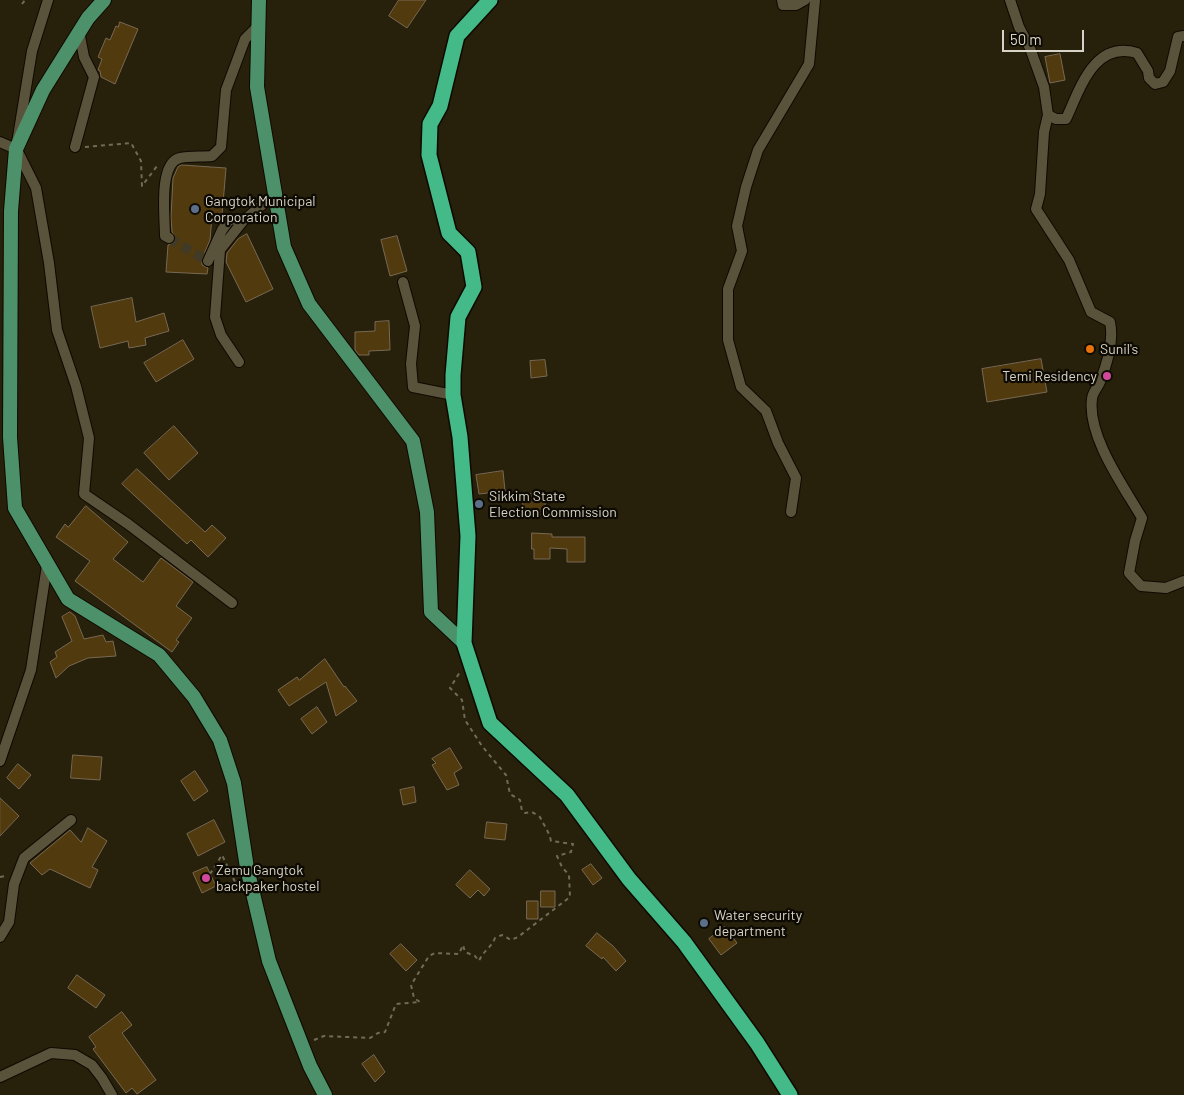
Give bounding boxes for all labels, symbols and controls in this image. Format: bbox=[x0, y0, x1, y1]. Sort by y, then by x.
scale bar bbox=[1004, 20, 1086, 52]
text: 50 m bbox=[1010, 30, 1042, 48]
place label: Gangtok Municipal Corporation bbox=[205, 193, 316, 226]
marker: Gangtok Municipal Corporation bbox=[189, 203, 201, 215]
place label: Sunil's bbox=[1100, 341, 1138, 357]
marker: Sunil's bbox=[1084, 343, 1096, 355]
place label: Temi Residency bbox=[1002, 368, 1097, 384]
marker: Temi Residency bbox=[1101, 370, 1113, 382]
place label: Sikkim State Election Commission bbox=[489, 488, 617, 520]
marker: Sikkim State Election Commission bbox=[473, 498, 485, 510]
place label: Zemu Gangtok backpaker hostel bbox=[216, 862, 319, 894]
marker: Zemu Gangtok backpaker hostel bbox=[200, 872, 212, 884]
place label: Water security department bbox=[714, 907, 802, 940]
marker: Water security department bbox=[698, 917, 710, 929]

